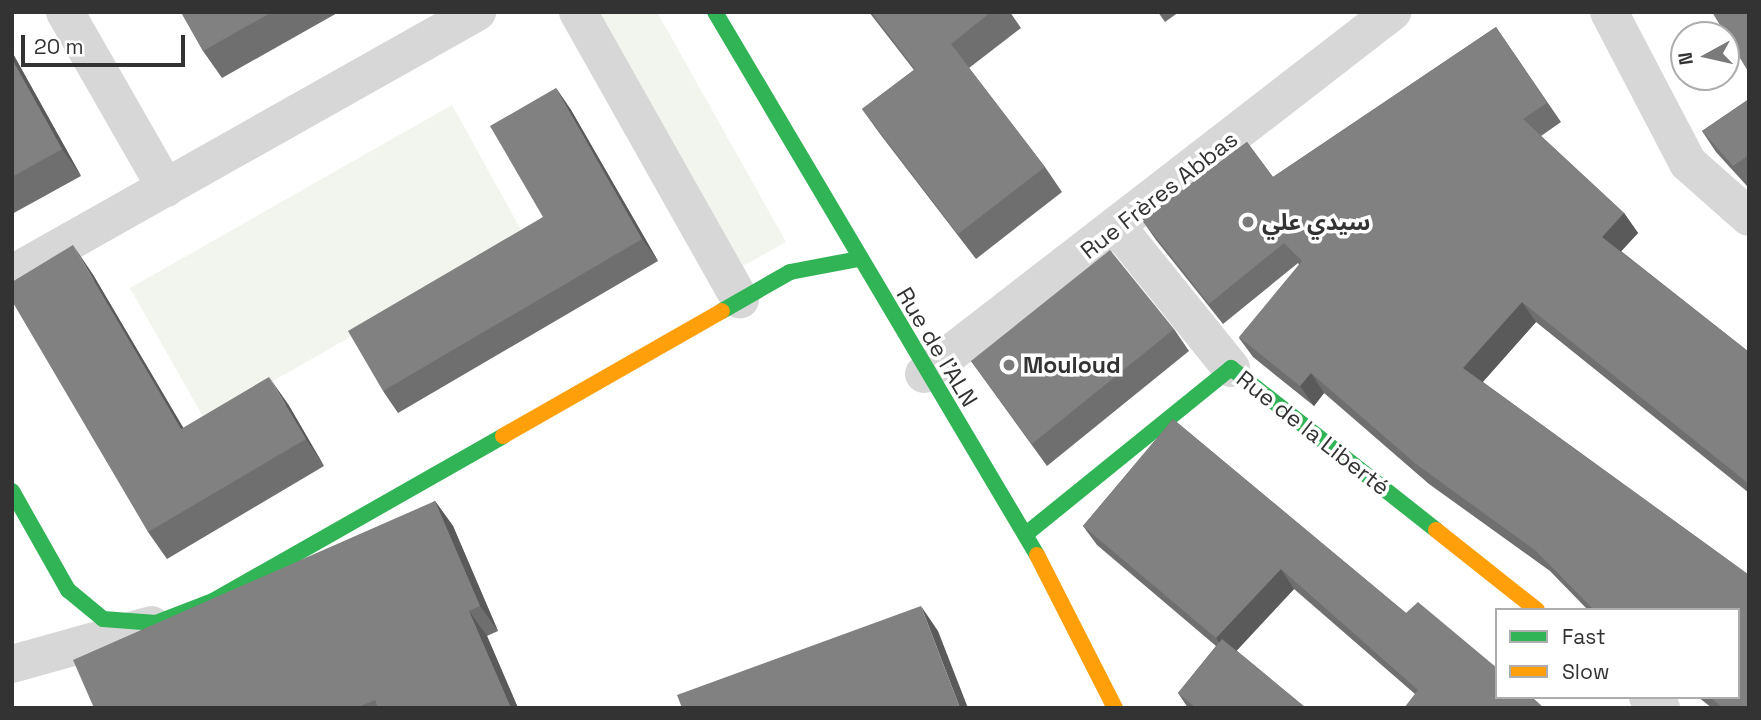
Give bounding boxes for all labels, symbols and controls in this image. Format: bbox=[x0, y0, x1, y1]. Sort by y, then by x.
scale bar bbox=[24, 21, 189, 65]
north arrow bbox=[1670, 21, 1740, 91]
text: 20 m bbox=[34, 33, 84, 60]
text: N bbox=[1672, 51, 1699, 67]
street label: Rue Frères Abbas bbox=[1075, 125, 1243, 265]
place label: سيدي علي bbox=[1262, 208, 1370, 236]
marker: سيدي علي bbox=[1240, 214, 1256, 230]
street label: Rue de l'ALN bbox=[891, 282, 983, 412]
place label: Mouloud bbox=[1023, 351, 1121, 379]
marker: Mouloud bbox=[1001, 357, 1017, 373]
street label: Rue de la Liberté bbox=[1231, 365, 1395, 501]
legend bbox=[1495, 608, 1740, 699]
text: Fast bbox=[1562, 623, 1606, 650]
text: Slow bbox=[1562, 658, 1610, 685]

